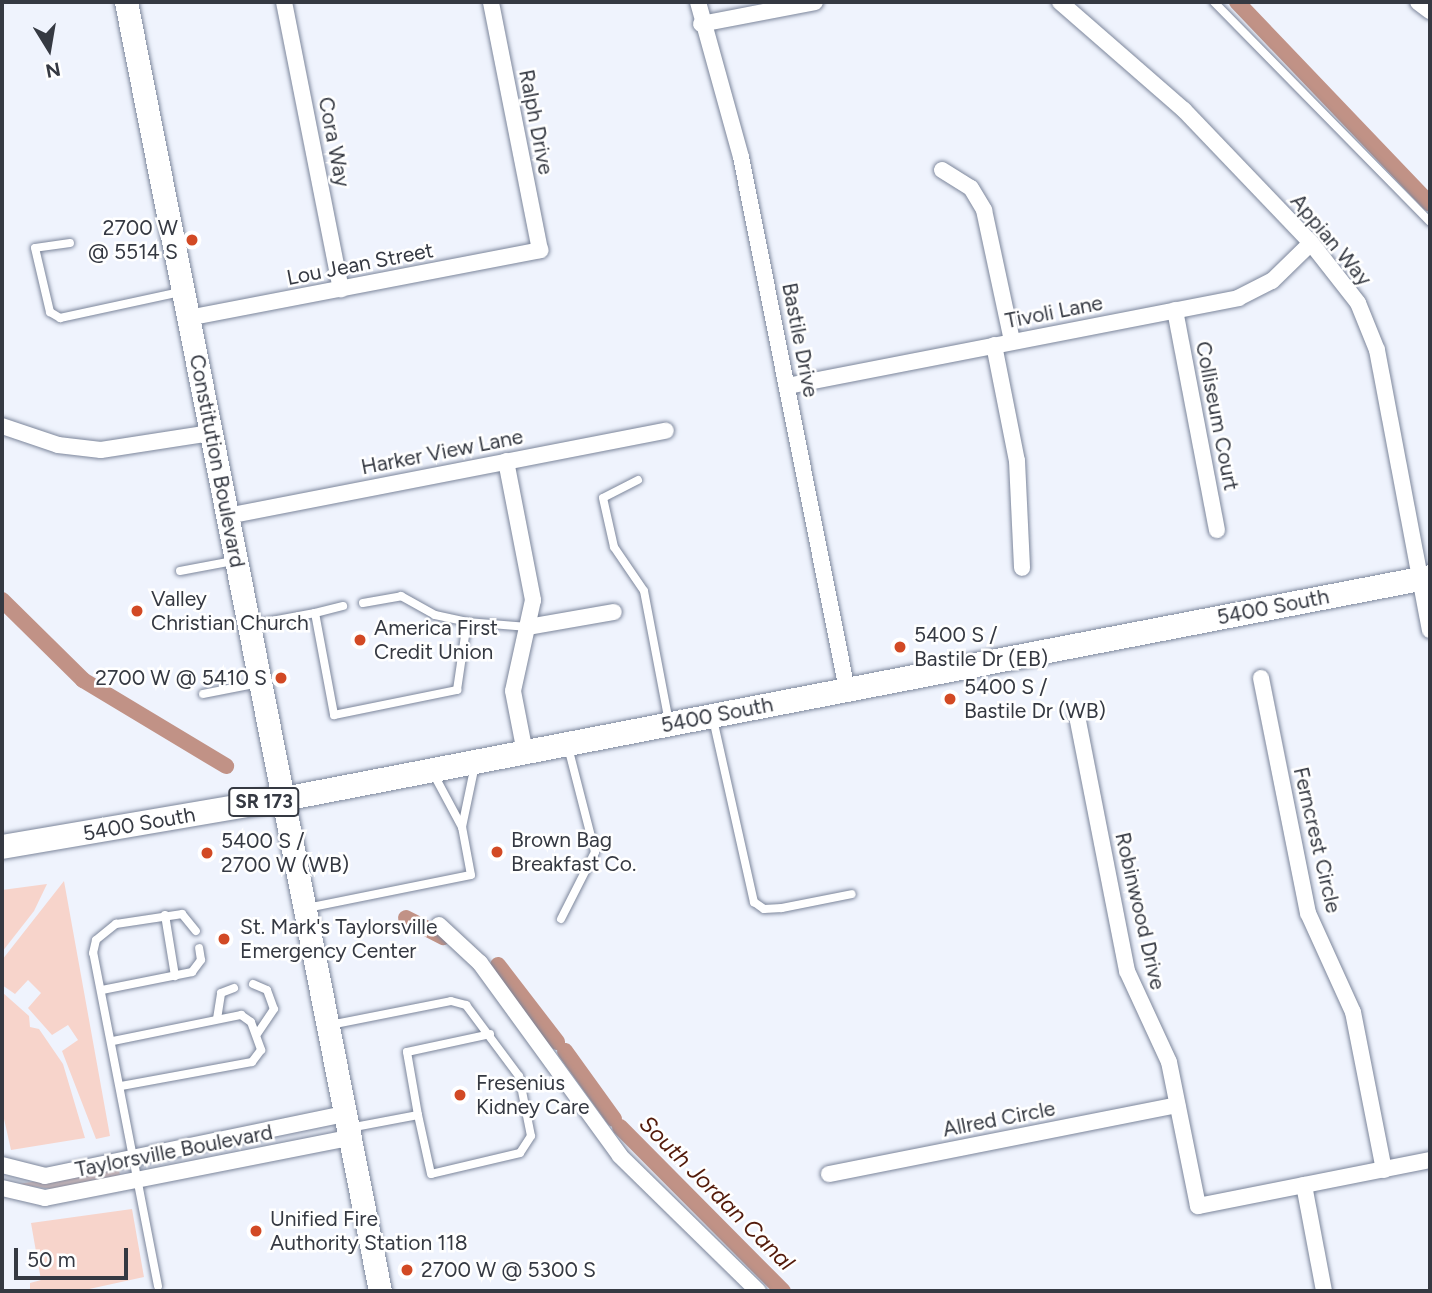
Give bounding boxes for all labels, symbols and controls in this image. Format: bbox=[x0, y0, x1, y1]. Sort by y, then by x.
north arrow bbox=[14, 14, 84, 84]
text: N bbox=[44, 57, 63, 83]
street label: Ralph Drive bbox=[513, 67, 559, 177]
street label: Cora Way bbox=[313, 95, 355, 189]
street label: Appian Way bbox=[1285, 189, 1377, 291]
place label: 2700 W @ 5514 S bbox=[88, 215, 178, 265]
marker: 2700 W @ 5514 S bbox=[184, 232, 200, 248]
street label: Lou Jean Street bbox=[285, 237, 435, 291]
street label: Bastile Drive bbox=[777, 281, 823, 399]
street label: Tivoli Lane bbox=[1003, 290, 1105, 334]
street label: Colliseum Court bbox=[1190, 339, 1244, 493]
street label: Constitution Boulevard bbox=[184, 352, 250, 570]
street label: Harker View Lane bbox=[359, 424, 525, 480]
street label: 5400 South bbox=[1215, 584, 1331, 630]
place label: Valley Christian Church bbox=[151, 586, 309, 636]
marker: Valley Christian Church bbox=[129, 603, 145, 619]
place label: America First Credit Union bbox=[374, 615, 498, 665]
place label: 5400 S / Bastile Dr (EB) bbox=[914, 622, 1048, 672]
marker: America First Credit Union bbox=[352, 632, 368, 648]
marker: 5400 S / Bastile Dr (EB) bbox=[892, 639, 908, 655]
place label: 2700 W @ 5410 S bbox=[95, 665, 267, 691]
marker: 2700 W @ 5410 S bbox=[273, 670, 289, 686]
place label: 5400 S / Bastile Dr (WB) bbox=[964, 674, 1106, 724]
marker: 5400 S / Bastile Dr (WB) bbox=[942, 691, 958, 707]
street label: 5400 South bbox=[659, 692, 775, 738]
street label: Ferncrest Circle bbox=[1288, 765, 1346, 915]
road number: SR 173 bbox=[227, 786, 301, 818]
street label: 5400 South bbox=[81, 802, 197, 846]
place label: Brown Bag Breakfast Co. bbox=[511, 827, 636, 877]
place label: 5400 S / 2700 W (WB) bbox=[221, 828, 349, 878]
street label: Robinwood Drive bbox=[1110, 830, 1170, 992]
marker: Brown Bag Breakfast Co. bbox=[489, 844, 505, 860]
marker: 5400 S / 2700 W (WB) bbox=[199, 845, 215, 861]
place label: St. Mark's Taylorsville Emergency Center bbox=[240, 914, 437, 964]
marker: St. Mark's Taylorsville Emergency Center bbox=[214, 929, 234, 949]
place label: Fresenius Kidney Care bbox=[476, 1070, 590, 1120]
marker: Fresenius Kidney Care bbox=[450, 1085, 470, 1105]
street label: Allred Circle bbox=[941, 1096, 1057, 1142]
water label: South Jordan Canal bbox=[634, 1110, 800, 1276]
street label: Taylorsville Boulevard bbox=[73, 1119, 275, 1183]
place label: Unified Fire Authority Station 118 bbox=[270, 1206, 468, 1256]
marker: Unified Fire Authority Station 118 bbox=[248, 1223, 264, 1239]
scale bar bbox=[18, 1234, 131, 1278]
text: 50 m bbox=[27, 1247, 76, 1272]
place label: 2700 W @ 5300 S bbox=[421, 1257, 596, 1283]
marker: 2700 W @ 5300 S bbox=[399, 1262, 415, 1278]

